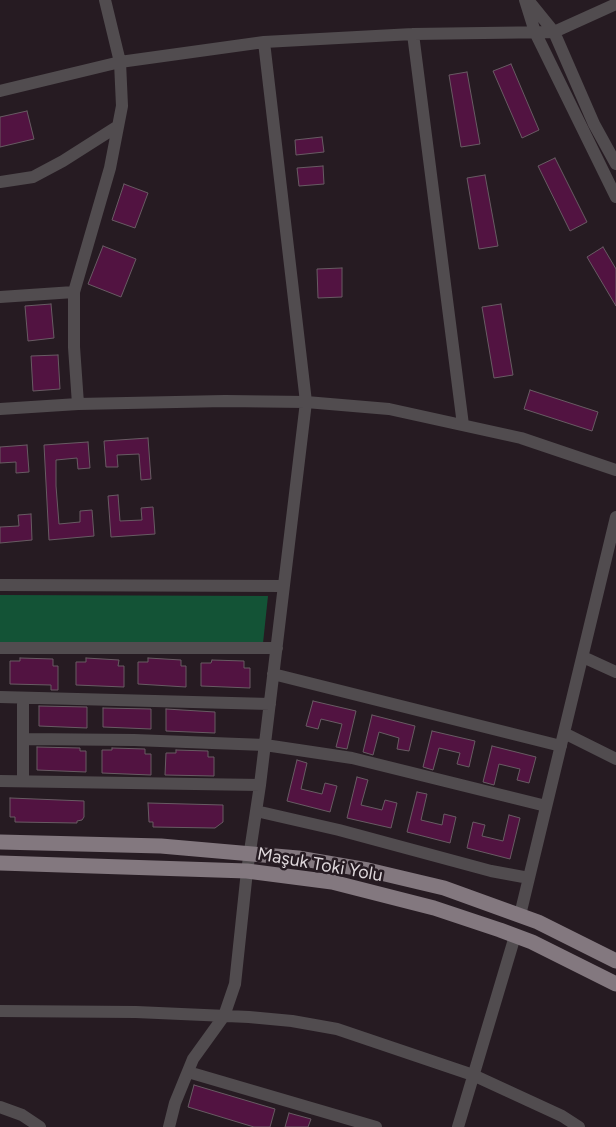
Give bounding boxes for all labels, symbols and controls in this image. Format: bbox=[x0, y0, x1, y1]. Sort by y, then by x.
street label: Maşuk Toki Yolu bbox=[256, 843, 384, 887]

